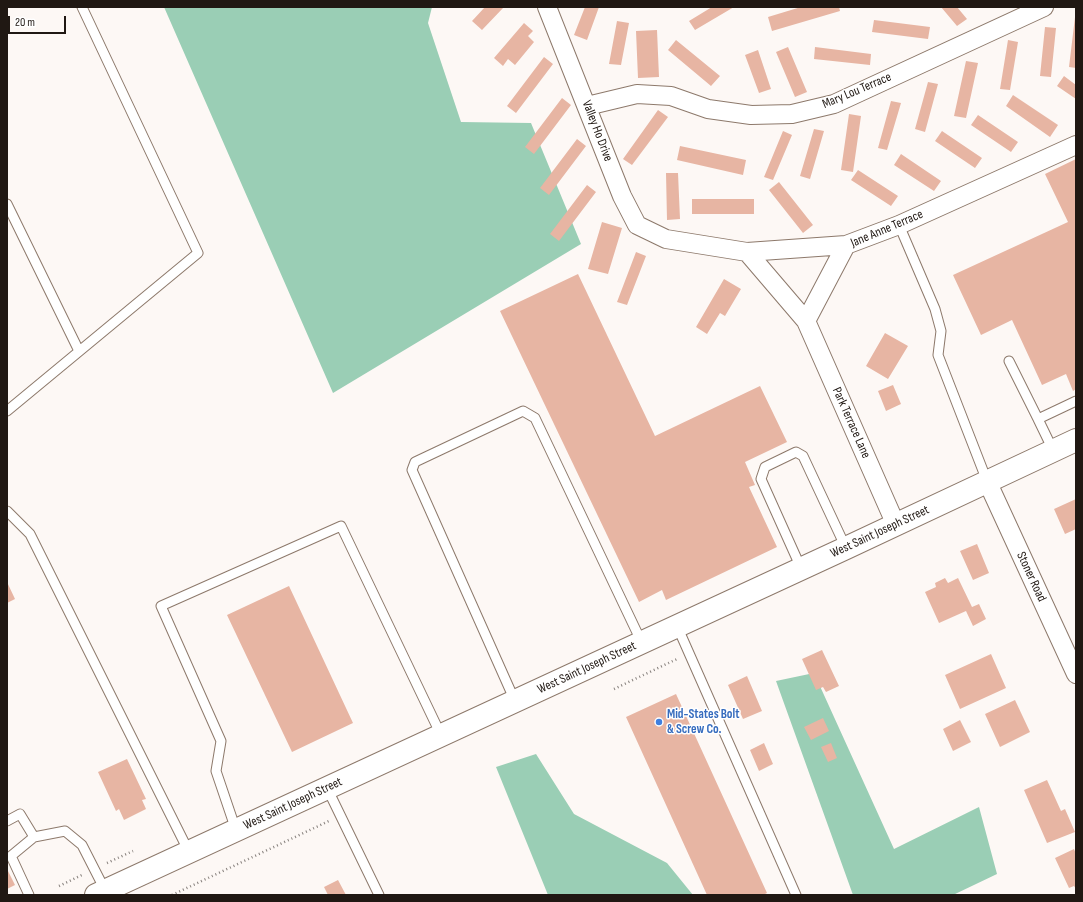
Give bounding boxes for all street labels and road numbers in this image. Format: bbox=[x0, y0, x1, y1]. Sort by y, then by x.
street label: Mary Lou Terrace bbox=[820, 69, 894, 113]
street label: Valley Ho Drive bbox=[578, 98, 616, 164]
street label: Jane Anne Terrace bbox=[848, 207, 926, 251]
street label: Park Terrace Lane bbox=[828, 385, 874, 461]
street label: West Saint Joseph Street bbox=[828, 502, 932, 562]
street label: Stoner Road bbox=[1013, 550, 1049, 604]
street label: West Saint Joseph Street bbox=[535, 638, 639, 698]
street label: West Saint Joseph Street bbox=[241, 774, 345, 834]

